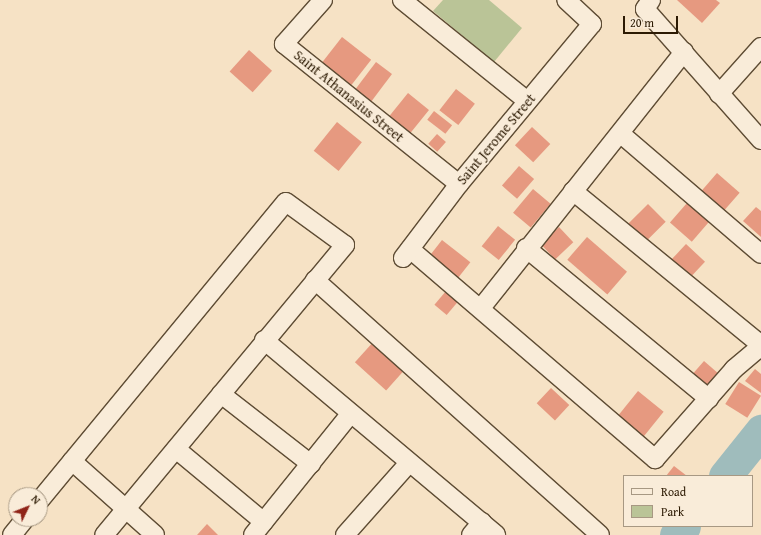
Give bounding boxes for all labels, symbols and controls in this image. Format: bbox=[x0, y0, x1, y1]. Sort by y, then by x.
scale bar bbox=[625, 8, 680, 34]
text: 20 m bbox=[630, 14, 654, 31]
street label: Saint Athanasius Street bbox=[291, 46, 407, 146]
street label: Saint Jerome Street bbox=[453, 90, 539, 188]
legend bbox=[623, 475, 753, 527]
text: Road bbox=[661, 483, 686, 500]
north arrow bbox=[8, 487, 48, 527]
text: N bbox=[28, 491, 44, 508]
text: Park bbox=[661, 503, 684, 520]

